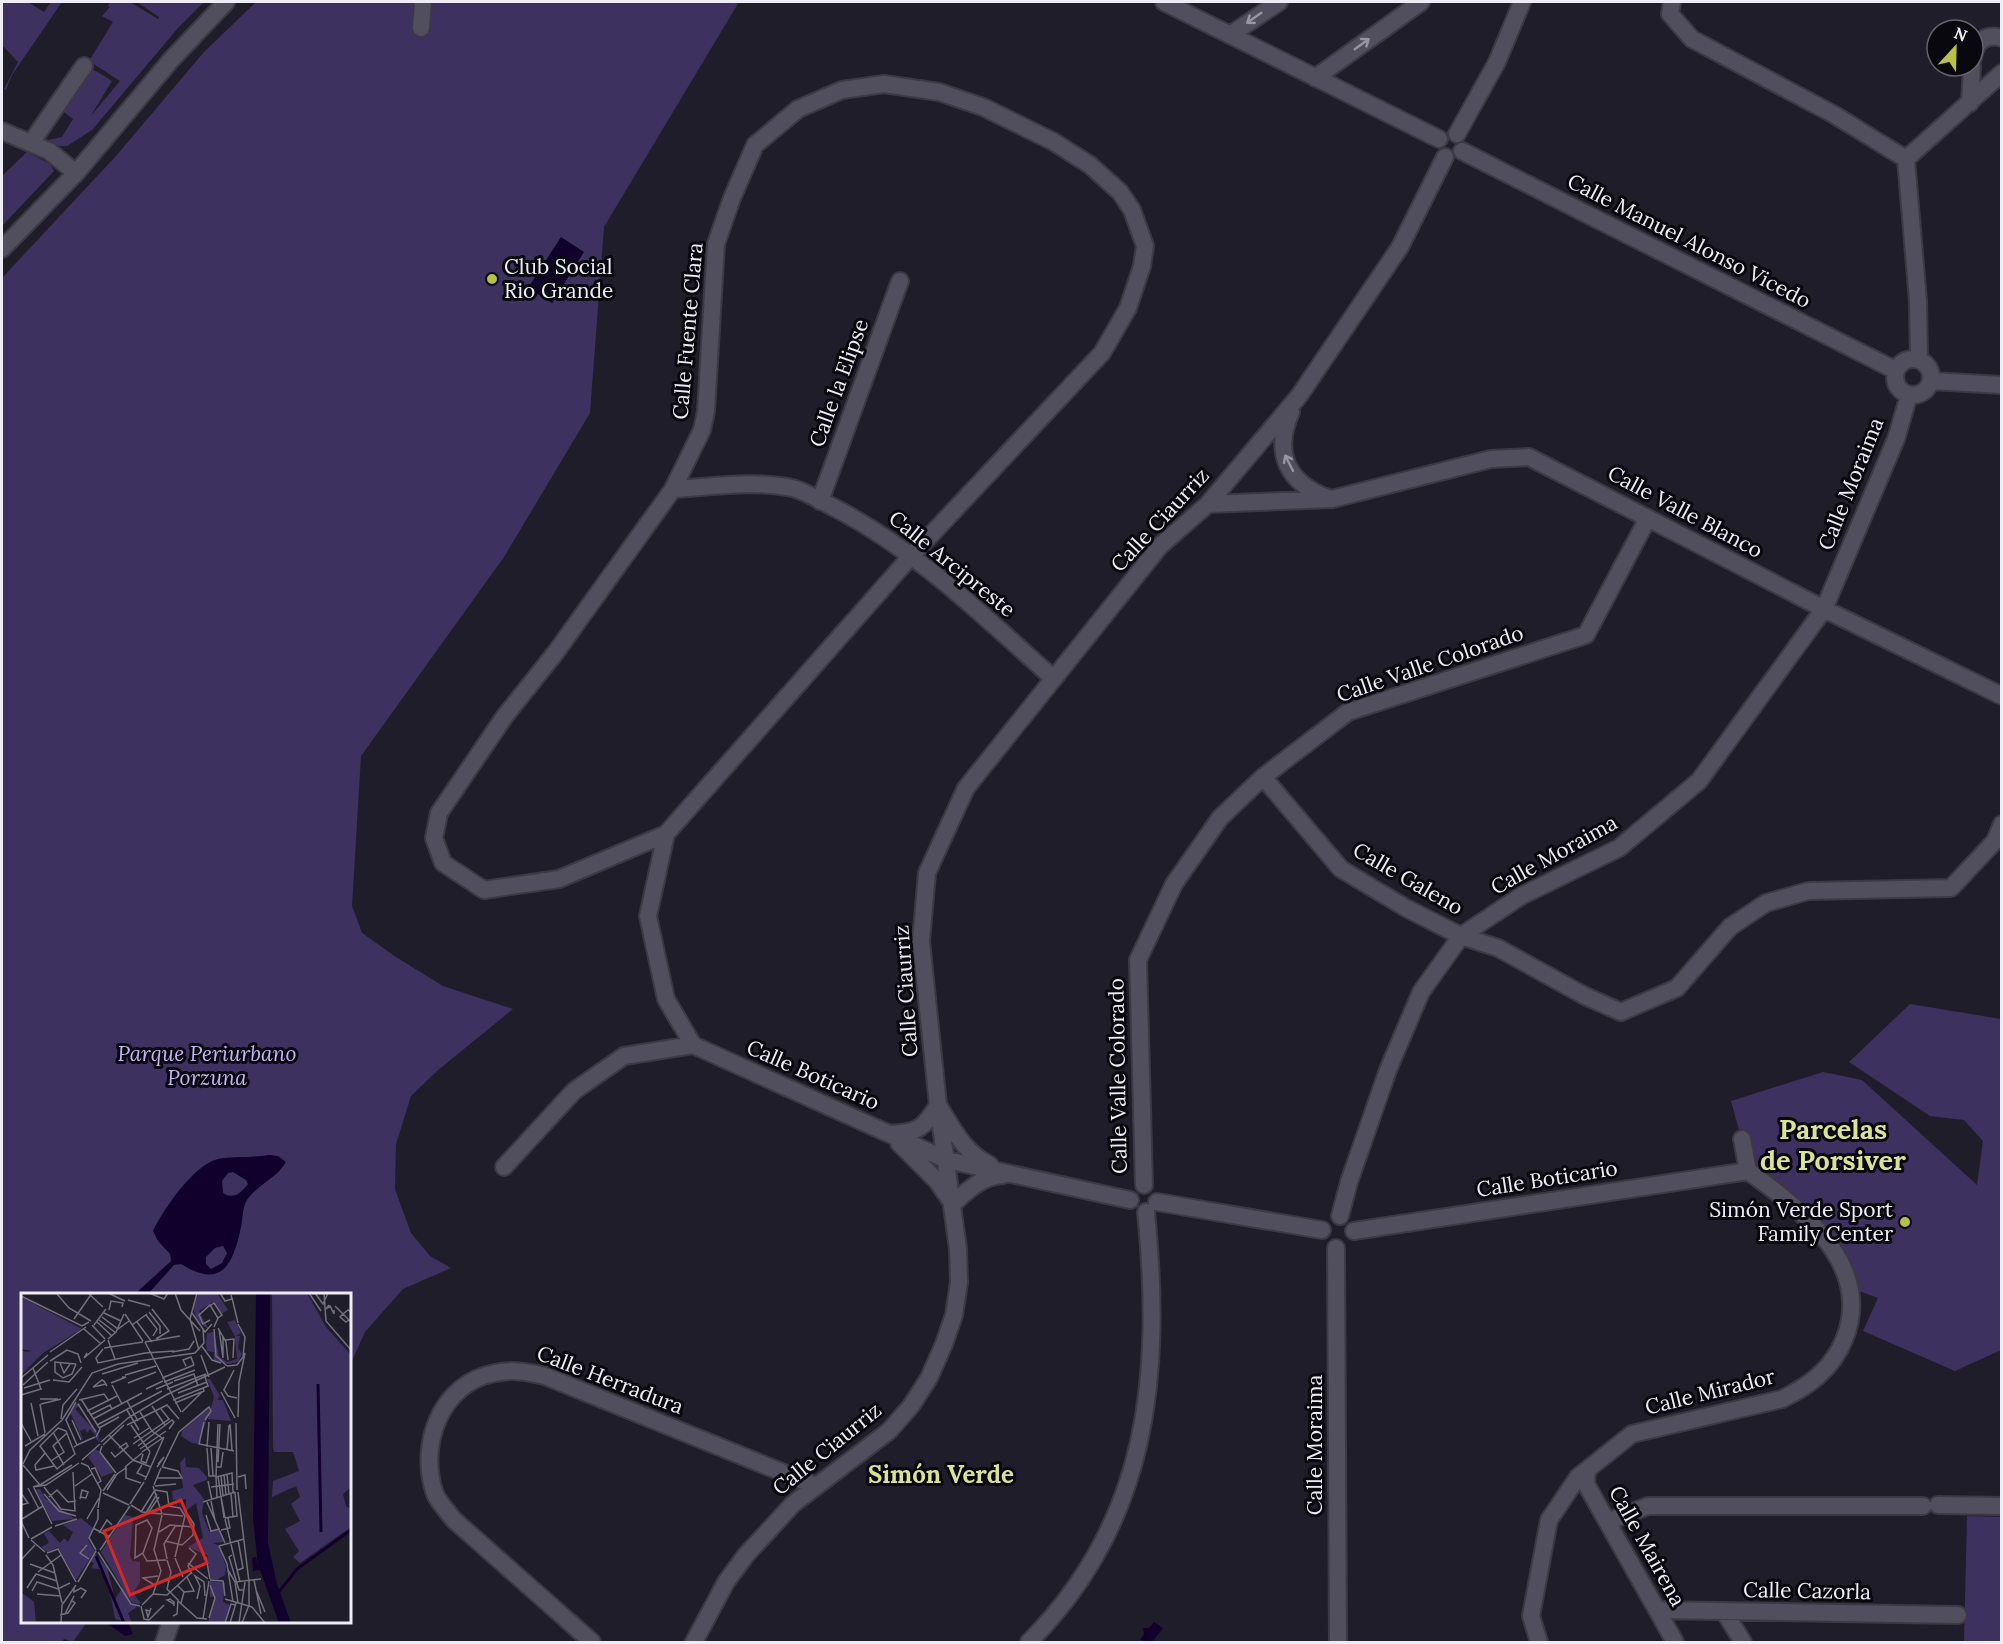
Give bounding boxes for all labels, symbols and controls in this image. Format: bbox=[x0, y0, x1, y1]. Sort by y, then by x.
one-way arrow bbox=[1247, 12, 1263, 25]
north arrow bbox=[1925, 18, 1985, 78]
text: N bbox=[1951, 23, 1970, 46]
one-way arrow bbox=[1354, 38, 1370, 50]
street label: Calle Manuel Alonso Vicedo bbox=[1563, 167, 1816, 314]
street label: Calle Fuente Clara bbox=[666, 241, 709, 421]
place label: Club Social Rio Grande bbox=[504, 253, 613, 304]
marker: Club Social Rio Grande bbox=[485, 272, 499, 286]
street label: Calle la Elipse bbox=[803, 315, 874, 451]
street label: Calle Moraima bbox=[1812, 413, 1889, 554]
one-way arrow bbox=[1282, 455, 1294, 473]
street label: Calle Valle Blanco bbox=[1603, 459, 1767, 564]
street label: Calle Ciaurriz bbox=[1105, 462, 1215, 577]
street label: Calle Arcipreste bbox=[884, 504, 1021, 623]
street label: Calle Valle Colorado bbox=[1333, 619, 1527, 708]
street label: Calle Moraima bbox=[1486, 809, 1622, 900]
street label: Calle Galeno bbox=[1348, 836, 1468, 921]
street label: Calle Ciaurriz bbox=[887, 924, 924, 1058]
street label: Calle Valle Colorado bbox=[1102, 978, 1133, 1174]
street label: Calle Boticario bbox=[743, 1033, 884, 1116]
park label: Parque Periurbano Porzuna bbox=[118, 1040, 296, 1091]
district label: Parcelas de Porsiver bbox=[1760, 1112, 1906, 1177]
street label: Calle Boticario bbox=[1474, 1154, 1619, 1203]
place label: Simón Verde Sport Family Center bbox=[1709, 1196, 1894, 1247]
marker: Simón Verde Sport Family Center bbox=[1898, 1215, 1912, 1229]
inset map bbox=[21, 1293, 351, 1623]
street label: Calle Herradura bbox=[533, 1339, 687, 1420]
street label: Calle Mirador bbox=[1642, 1362, 1778, 1421]
street label: Calle Moraima bbox=[1301, 1375, 1328, 1515]
street label: Calle Ciaurriz bbox=[767, 1396, 887, 1501]
district label: Simón Verde bbox=[868, 1459, 1014, 1490]
street label: Calle Mairena bbox=[1603, 1481, 1692, 1611]
street label: Calle Cazorla bbox=[1743, 1576, 1871, 1605]

